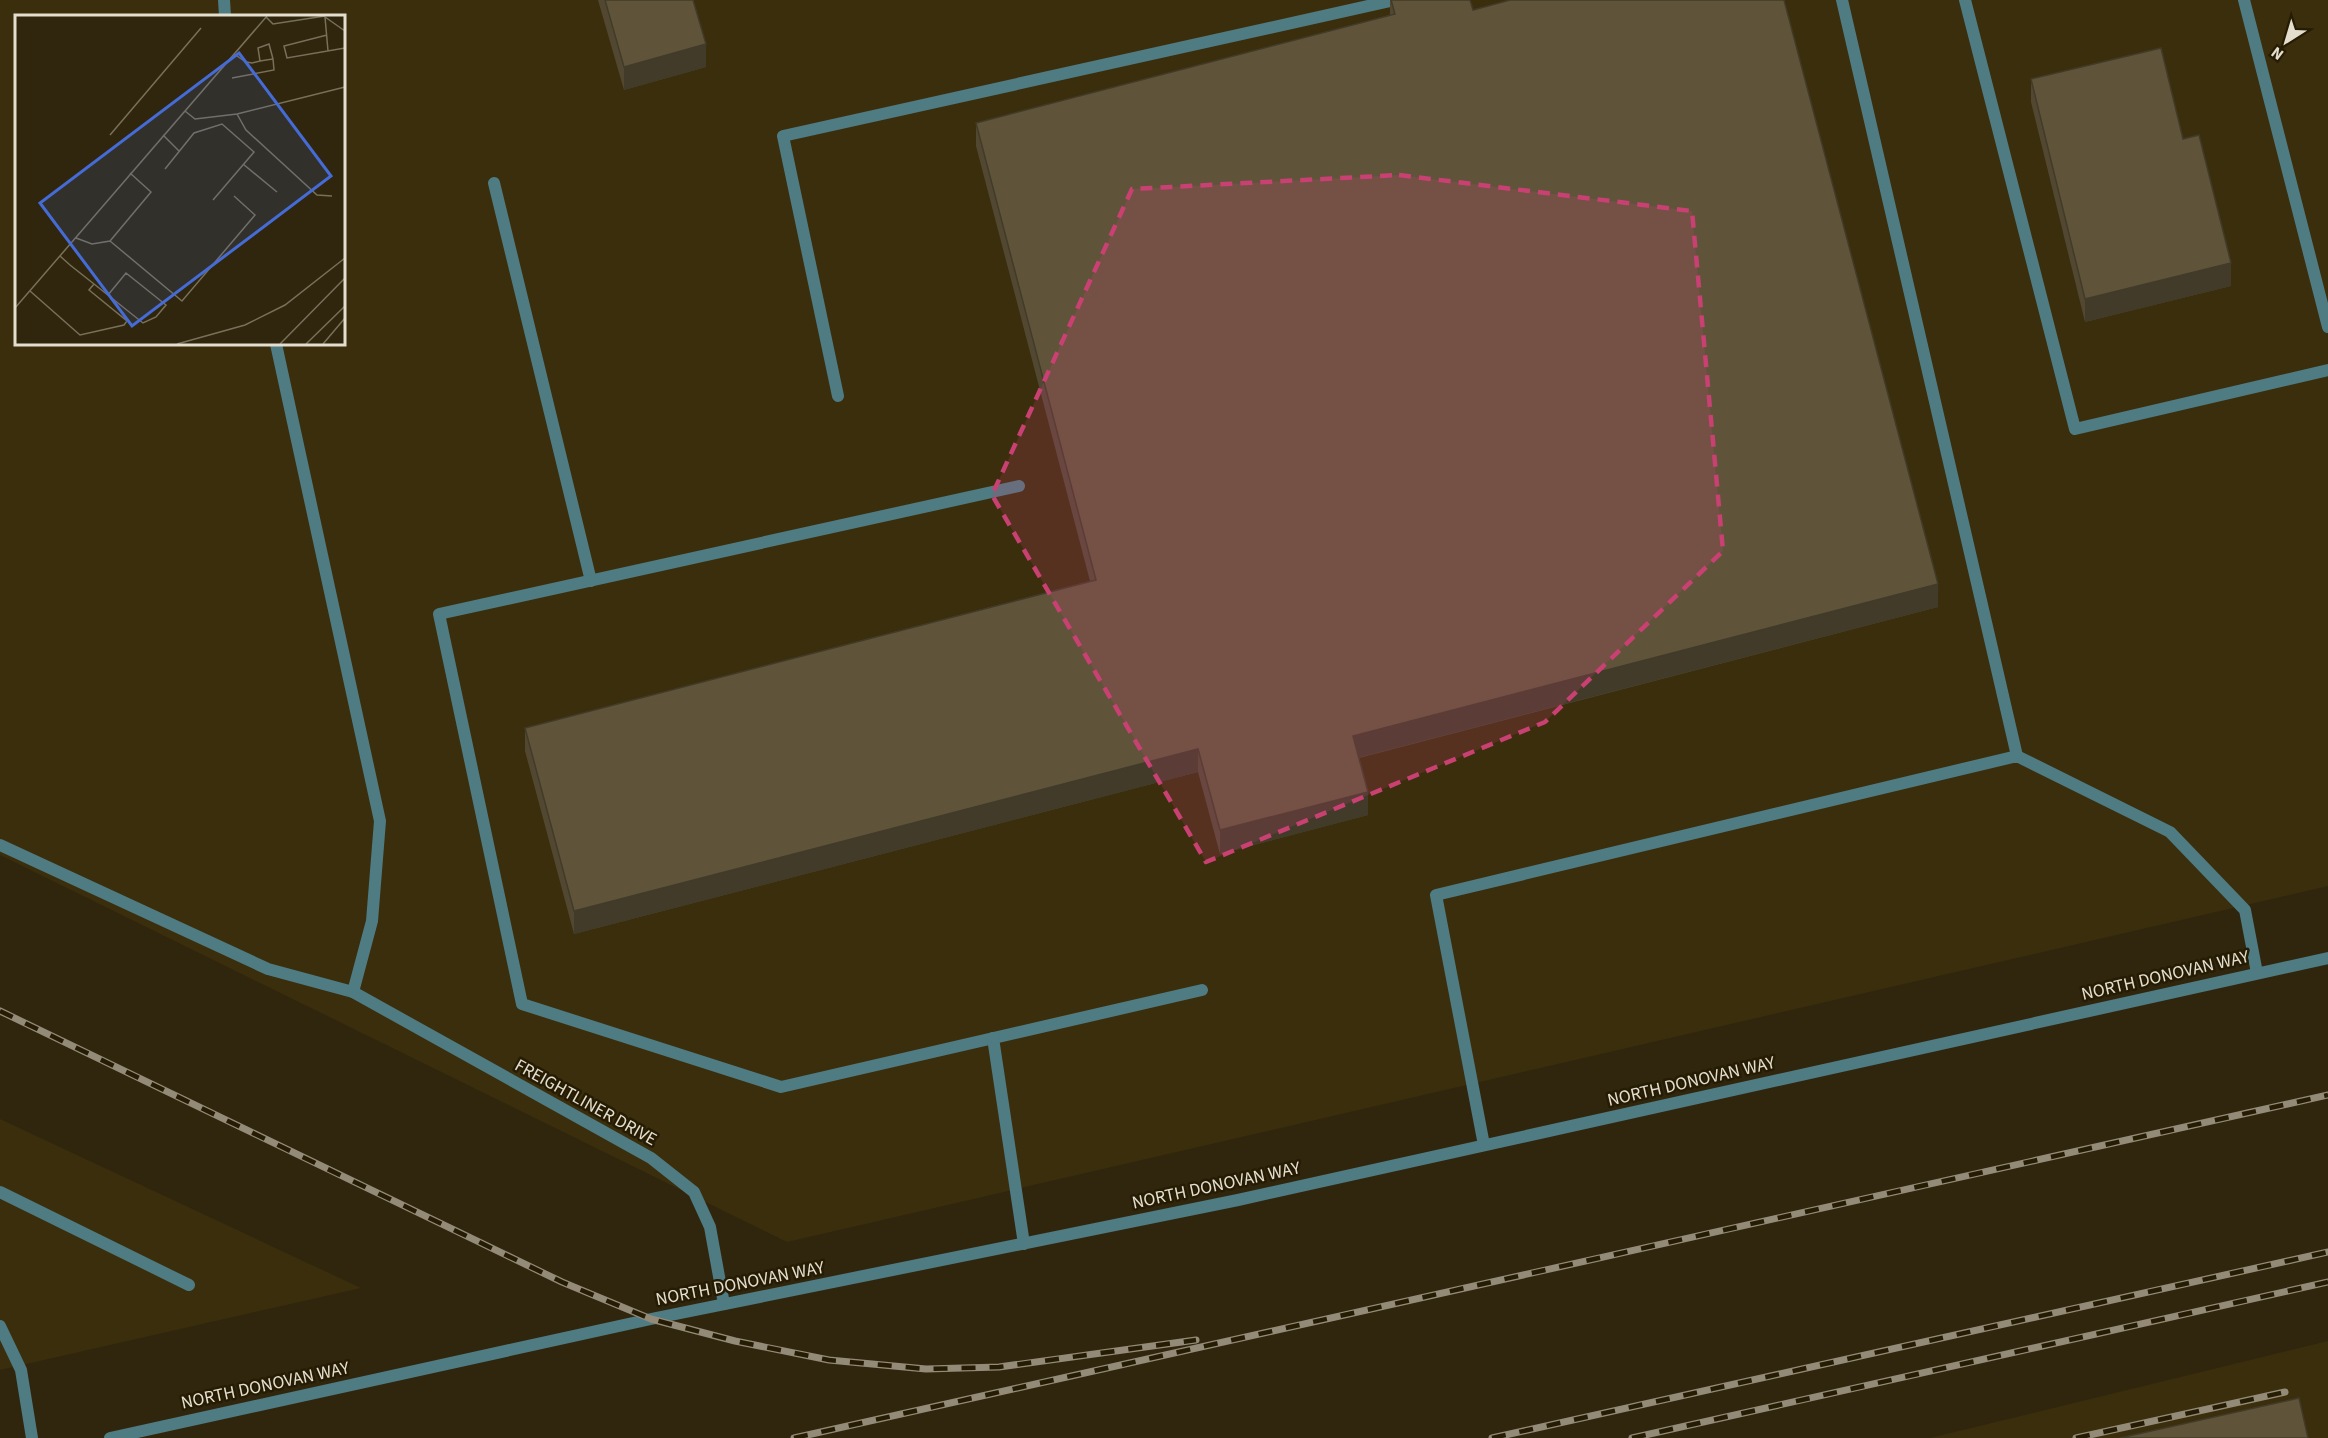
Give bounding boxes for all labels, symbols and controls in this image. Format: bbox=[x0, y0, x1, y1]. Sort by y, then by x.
north arrow bbox=[2256, 12, 2316, 72]
inset map bbox=[15, 15, 345, 345]
text: N bbox=[2267, 41, 2288, 65]
street label: NORTH DONOVAN WAY bbox=[2079, 944, 2252, 1007]
street label: NORTH DONOVAN WAY bbox=[1605, 1050, 1778, 1113]
street label: FREIGHTLINER DRIVE bbox=[510, 1053, 661, 1152]
street label: NORTH DONOVAN WAY bbox=[1130, 1155, 1303, 1216]
street label: NORTH DONOVAN WAY bbox=[654, 1255, 827, 1312]
street label: NORTH DONOVAN WAY bbox=[179, 1355, 352, 1416]

